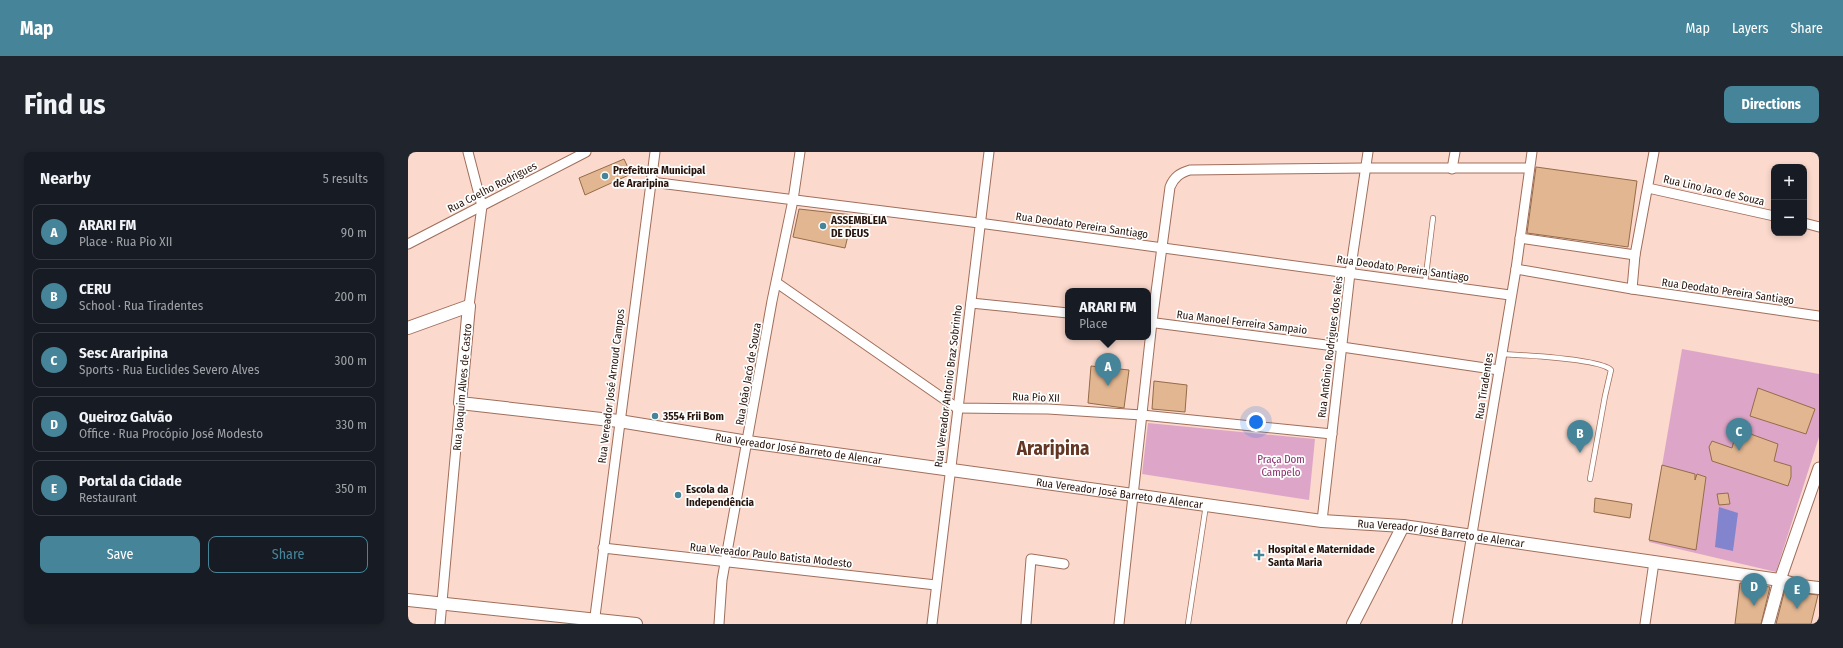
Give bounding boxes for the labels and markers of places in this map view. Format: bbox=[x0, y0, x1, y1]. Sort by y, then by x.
place label: Prefeitura Municipal de Araripina bbox=[613, 164, 706, 190]
marker: Prefeitura Municipal de Araripina bbox=[600, 171, 610, 181]
place label: ASSEMBLEIA DE DEUS bbox=[830, 214, 888, 240]
marker: ASSEMBLEIA DE DEUS bbox=[818, 221, 828, 231]
pin: A bbox=[1095, 353, 1121, 386]
place label: 3554 Frii Bom bbox=[662, 410, 724, 423]
marker: 3554 Frii Bom bbox=[650, 411, 660, 421]
pin: C bbox=[1726, 418, 1752, 451]
pin: B bbox=[1567, 420, 1593, 453]
place label: Escola da Independência bbox=[686, 483, 755, 509]
marker: Escola da Independência bbox=[673, 490, 683, 500]
place label: Hospital e Maternidade Santa Maria bbox=[1268, 543, 1375, 569]
marker: Hospital e Maternidade Santa Maria bbox=[1253, 549, 1265, 561]
pin: D bbox=[1741, 573, 1767, 606]
pin: E bbox=[1784, 576, 1810, 609]

